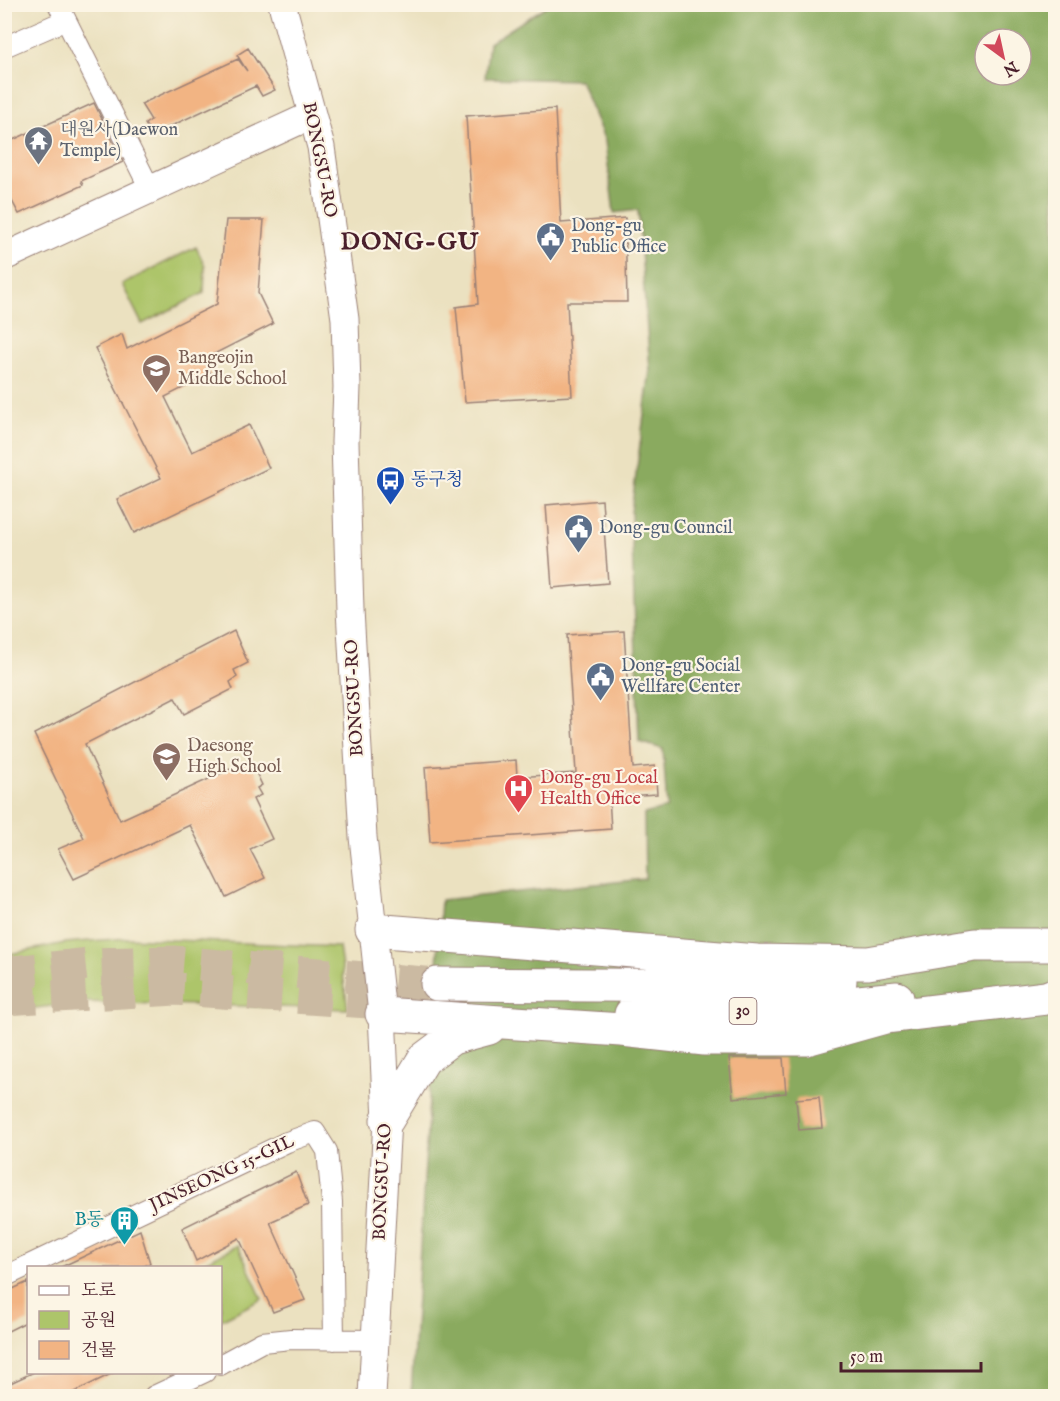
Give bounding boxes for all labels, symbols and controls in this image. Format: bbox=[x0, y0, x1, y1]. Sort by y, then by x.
north arrow bbox=[973, 27, 1033, 87]
text: N bbox=[999, 55, 1022, 80]
street label: BONGSU-RO bbox=[297, 100, 341, 220]
place label: 대원사(Daewon Temple) bbox=[60, 119, 179, 163]
temple icon: 대원사(Daewon Temple) bbox=[23, 124, 55, 166]
place label: Dong-gu Public Office bbox=[571, 215, 667, 259]
public building icon: Dong-gu Public Office bbox=[534, 220, 566, 262]
district label: DONG-GU bbox=[340, 227, 480, 258]
place label: Bangeojin Middle School bbox=[178, 347, 287, 391]
school or university icon: Bangeojin Middle School bbox=[141, 352, 173, 394]
bus stop icon: 동구청 bbox=[374, 464, 406, 506]
place label: 동구청 bbox=[411, 469, 463, 492]
public building icon: Dong-gu Council bbox=[562, 512, 594, 554]
place label: Dong-gu Council bbox=[599, 517, 733, 540]
street label: BONGSU-RO bbox=[340, 639, 370, 757]
place label: Dong-gu Social Wellfare Center bbox=[621, 655, 741, 699]
public building icon: Dong-gu Social Wellfare Center bbox=[584, 660, 616, 702]
place label: Daesong High School bbox=[187, 735, 281, 779]
school or university icon: Daesong High School bbox=[150, 740, 182, 782]
place label: Dong-gu Local Health Office bbox=[540, 767, 658, 811]
hospital icon: Dong-gu Local Health Office bbox=[503, 772, 535, 814]
road number: 30 bbox=[730, 998, 756, 1024]
street label: BONGSU-RO bbox=[368, 1123, 398, 1241]
street label: JINSEONG 15-GIL bbox=[144, 1130, 298, 1218]
building icon: B동 bbox=[109, 1204, 141, 1246]
place label: B동 bbox=[75, 1209, 104, 1232]
legend bbox=[27, 1266, 222, 1374]
text: 도로 bbox=[81, 1280, 116, 1303]
text: 공원 bbox=[81, 1310, 116, 1333]
scale bar bbox=[841, 1335, 980, 1373]
text: 건물 bbox=[81, 1340, 116, 1363]
text: 50 m bbox=[850, 1346, 883, 1369]

